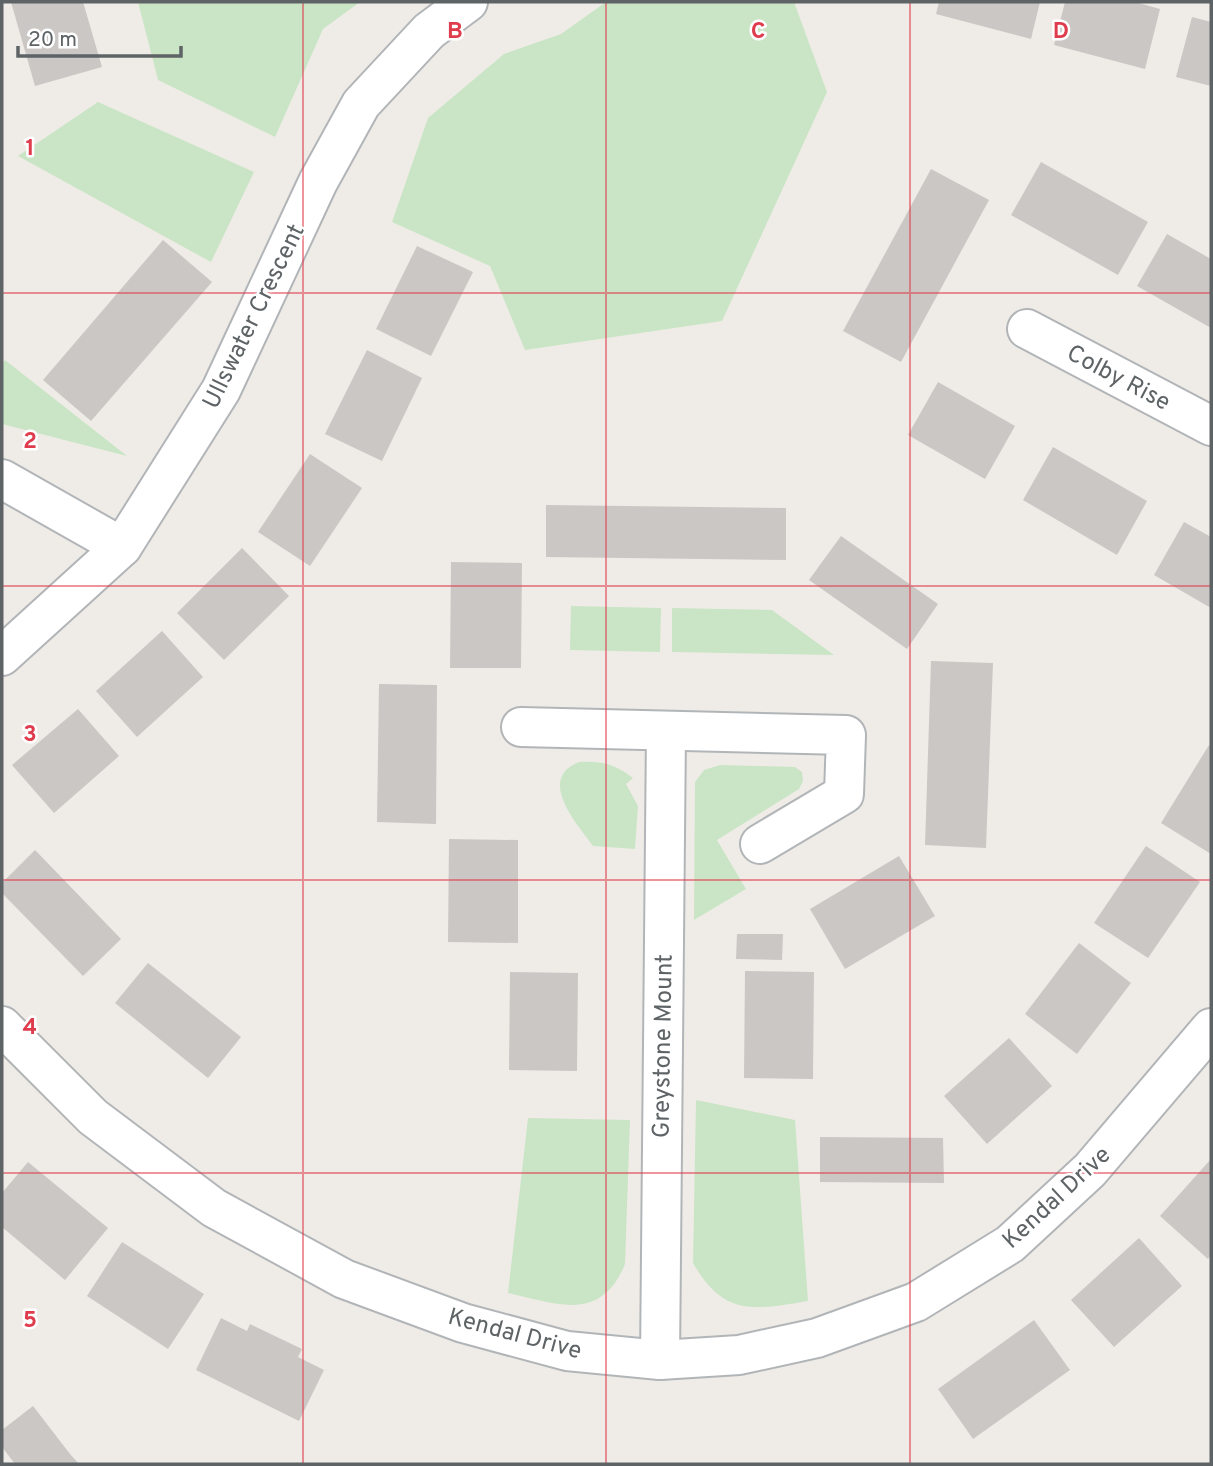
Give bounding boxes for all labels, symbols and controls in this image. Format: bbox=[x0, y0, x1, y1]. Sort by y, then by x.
scale bar bbox=[18, 14, 180, 58]
text: B bbox=[447, 18, 463, 47]
text: C bbox=[751, 18, 765, 47]
text: D bbox=[1053, 18, 1069, 47]
text: 20 m bbox=[28, 27, 77, 54]
text: 1 bbox=[25, 135, 35, 164]
street label: Ullswater Crescent bbox=[197, 220, 313, 414]
street label: Colby Rise bbox=[1061, 339, 1175, 419]
text: 2 bbox=[23, 428, 37, 457]
text: 3 bbox=[23, 721, 37, 750]
street label: Greystone Mount bbox=[647, 954, 681, 1138]
text: 4 bbox=[23, 1014, 37, 1043]
street label: Kendal Drive bbox=[997, 1141, 1118, 1256]
street label: Kendal Drive bbox=[444, 1303, 585, 1367]
text: 5 bbox=[23, 1307, 37, 1336]

